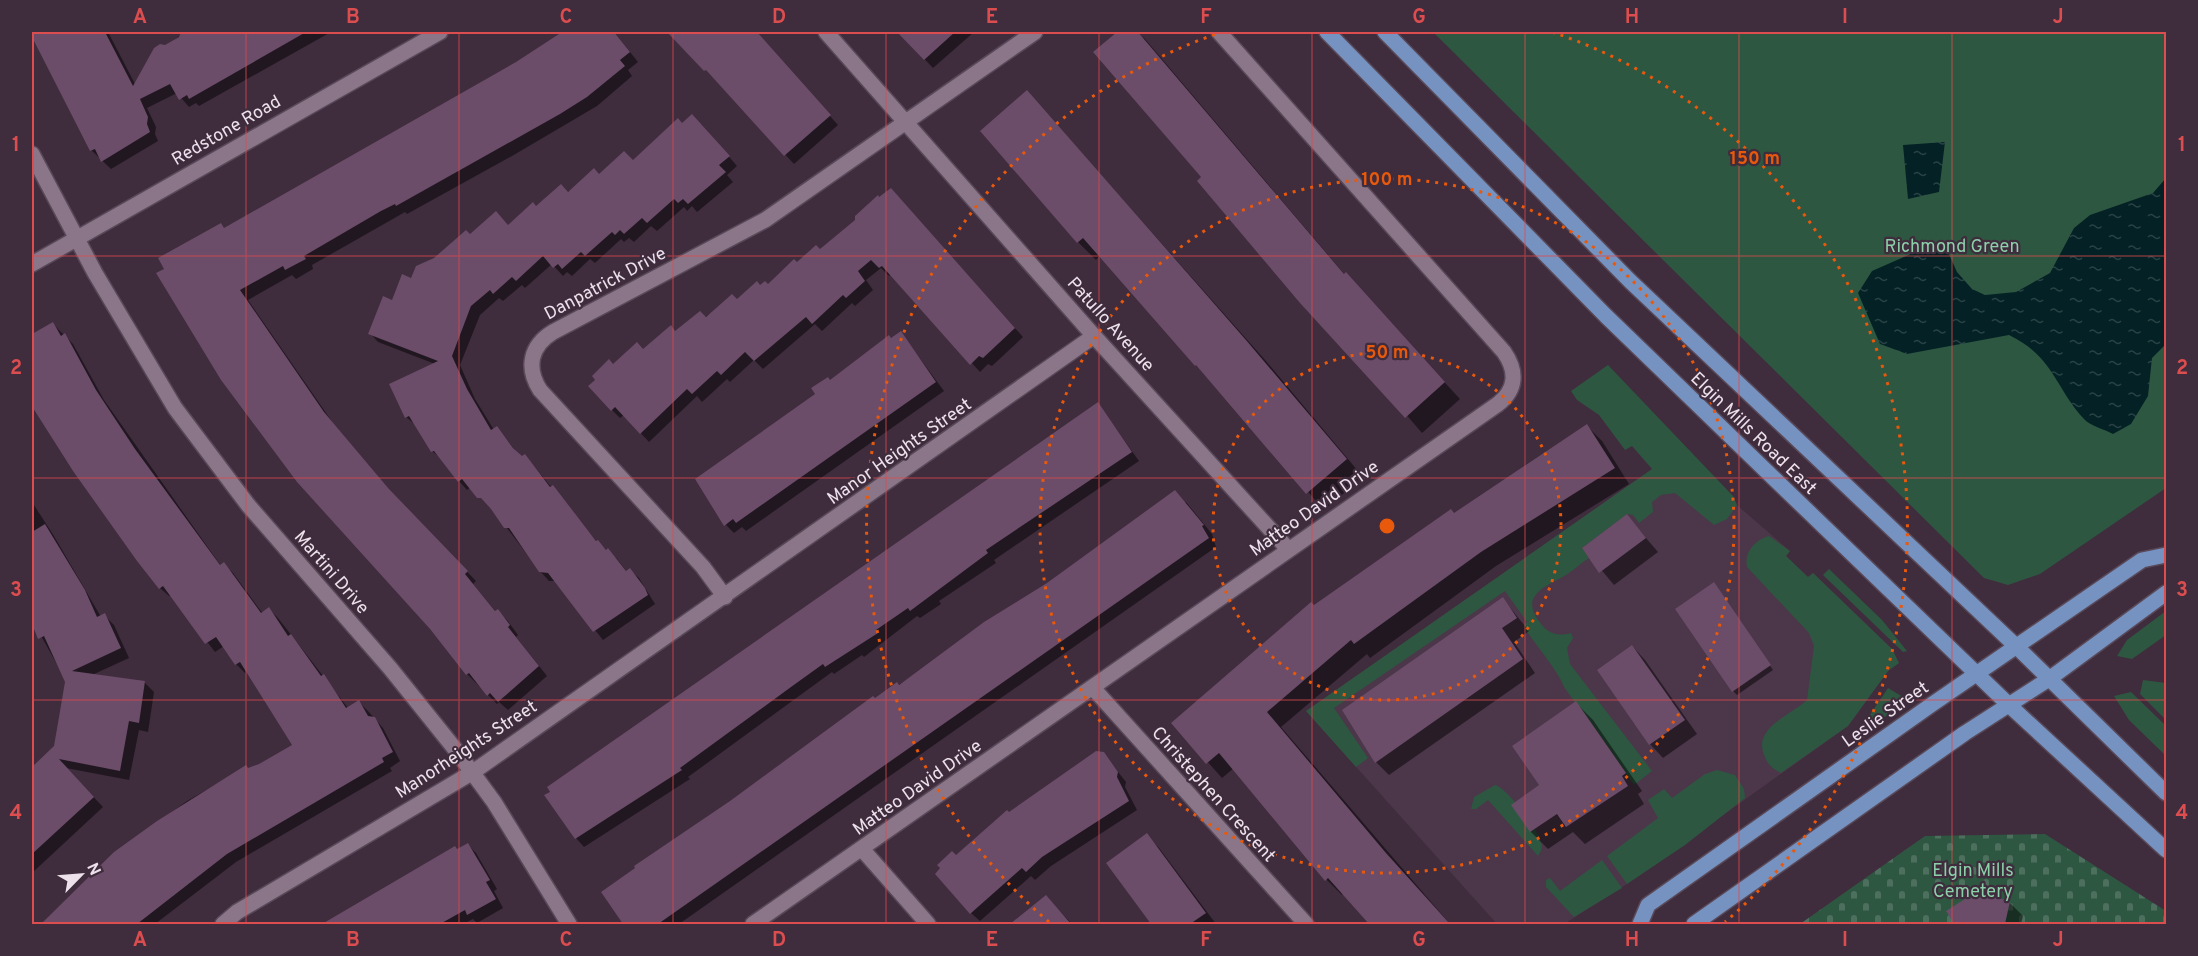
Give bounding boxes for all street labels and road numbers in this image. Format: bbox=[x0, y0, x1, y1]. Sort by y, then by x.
street label: Redstone Road bbox=[168, 91, 286, 172]
street label: Danpatrick Drive bbox=[541, 243, 671, 326]
street label: Patullo Avenue bbox=[1061, 273, 1159, 377]
street label: Elgin Mills Road East bbox=[1685, 368, 1821, 500]
street label: Manor Heights Street bbox=[823, 394, 976, 511]
street label: Matteo David Drive bbox=[1246, 456, 1384, 562]
street label: Martini Drive bbox=[288, 526, 374, 620]
street label: Leslie Street bbox=[1838, 677, 1934, 754]
street label: Manorheights Street bbox=[392, 696, 542, 805]
street label: Christephen Crescent bbox=[1146, 722, 1280, 868]
street label: Matteo David Drive bbox=[849, 735, 987, 841]

